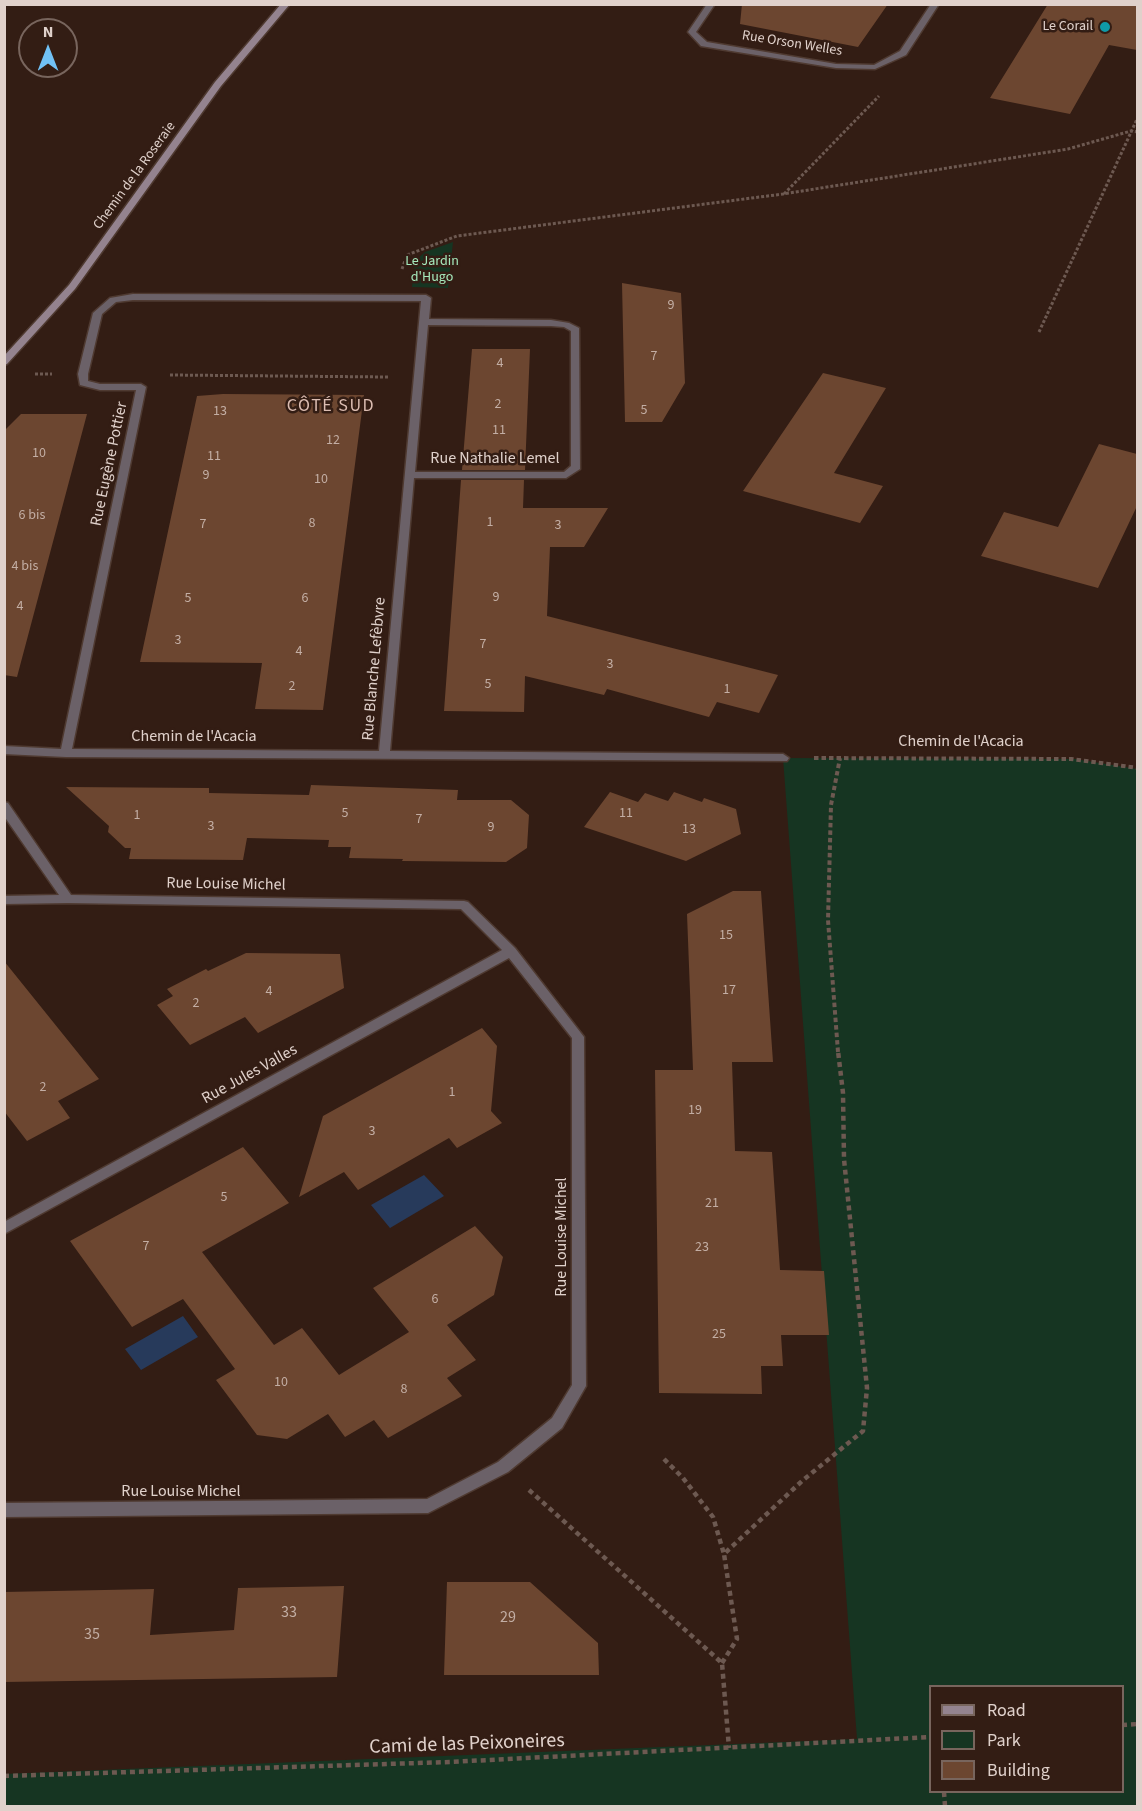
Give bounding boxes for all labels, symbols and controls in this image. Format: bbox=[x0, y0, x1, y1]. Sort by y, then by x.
north arrow bbox=[18, 18, 78, 78]
place label: Le Corail bbox=[1042, 19, 1093, 35]
marker: Le Corail bbox=[1098, 20, 1112, 34]
text: N bbox=[43, 21, 53, 43]
street label: Rue Orson Welles bbox=[741, 28, 843, 60]
street label: Chemin de la Roseraie bbox=[90, 119, 180, 233]
park label: Le Jardin d'Hugo bbox=[405, 254, 459, 286]
house number: 9 bbox=[668, 298, 674, 314]
house number: 7 bbox=[651, 349, 657, 365]
house number: 4 bbox=[497, 356, 503, 372]
district label: CÔTÉ SUD bbox=[287, 396, 375, 418]
house number: 2 bbox=[495, 397, 501, 413]
street label: Rue Eugène Pottier bbox=[87, 400, 133, 528]
house number: 5 bbox=[641, 403, 647, 419]
house number: 13 bbox=[213, 404, 227, 420]
house number: 11 bbox=[492, 423, 506, 439]
house number: 12 bbox=[326, 433, 340, 449]
house number: 10 bbox=[32, 446, 46, 462]
house number: 11 bbox=[207, 449, 221, 465]
street label: Rue Nathalie Lemel bbox=[430, 449, 560, 469]
house number: 9 bbox=[203, 468, 209, 484]
house number: 10 bbox=[314, 472, 328, 488]
house number: 6 bis bbox=[19, 508, 45, 524]
house number: 1 bbox=[487, 515, 493, 531]
house number: 8 bbox=[309, 516, 315, 532]
house number: 7 bbox=[200, 517, 206, 533]
house number: 3 bbox=[555, 518, 561, 534]
house number: 4 bis bbox=[12, 559, 38, 575]
house number: 9 bbox=[493, 590, 499, 606]
house number: 5 bbox=[185, 591, 191, 607]
house number: 6 bbox=[302, 591, 308, 607]
street label: Rue Blanche Lefèbvre bbox=[359, 596, 391, 742]
house number: 4 bbox=[17, 599, 23, 615]
house number: 3 bbox=[175, 633, 181, 649]
house number: 7 bbox=[480, 637, 486, 653]
house number: 4 bbox=[296, 644, 302, 660]
house number: 3 bbox=[607, 657, 613, 673]
house number: 5 bbox=[485, 677, 491, 693]
house number: 2 bbox=[289, 679, 295, 695]
house number: 1 bbox=[724, 682, 730, 698]
street label: Chemin de l'Acacia bbox=[131, 727, 257, 747]
street label: Chemin de l'Acacia bbox=[898, 732, 1024, 752]
house number: 5 bbox=[342, 806, 348, 822]
house number: 11 bbox=[619, 806, 633, 822]
house number: 1 bbox=[134, 808, 140, 824]
house number: 7 bbox=[416, 812, 422, 828]
house number: 3 bbox=[208, 819, 214, 835]
house number: 9 bbox=[488, 820, 494, 836]
house number: 13 bbox=[682, 822, 696, 838]
street label: Rue Louise Michel bbox=[166, 874, 286, 896]
house number: 15 bbox=[719, 928, 733, 944]
house number: 17 bbox=[722, 983, 736, 999]
house number: 4 bbox=[266, 984, 272, 1000]
house number: 2 bbox=[193, 996, 199, 1012]
street label: Rue Jules Valles bbox=[199, 1041, 301, 1109]
house number: 2 bbox=[40, 1080, 46, 1096]
house number: 1 bbox=[449, 1085, 455, 1101]
house number: 19 bbox=[688, 1103, 702, 1119]
house number: 3 bbox=[369, 1124, 375, 1140]
street label: Rue Louise Michel bbox=[552, 1177, 572, 1297]
house number: 5 bbox=[221, 1190, 227, 1206]
house number: 21 bbox=[705, 1196, 719, 1212]
house number: 7 bbox=[143, 1239, 149, 1255]
house number: 23 bbox=[695, 1240, 709, 1256]
house number: 6 bbox=[432, 1292, 438, 1308]
house number: 25 bbox=[712, 1327, 726, 1343]
house number: 10 bbox=[274, 1375, 288, 1391]
house number: 8 bbox=[401, 1382, 407, 1398]
street label: Rue Louise Michel bbox=[121, 1482, 241, 1502]
house number: 33 bbox=[281, 1603, 297, 1623]
house number: 29 bbox=[500, 1608, 516, 1628]
house number: 35 bbox=[84, 1625, 100, 1645]
legend bbox=[929, 1685, 1124, 1793]
text: Road bbox=[987, 1698, 1026, 1723]
text: Park bbox=[987, 1728, 1021, 1753]
street label: Cami de las Peixoneires bbox=[369, 1730, 565, 1760]
text: Building bbox=[987, 1758, 1050, 1783]

